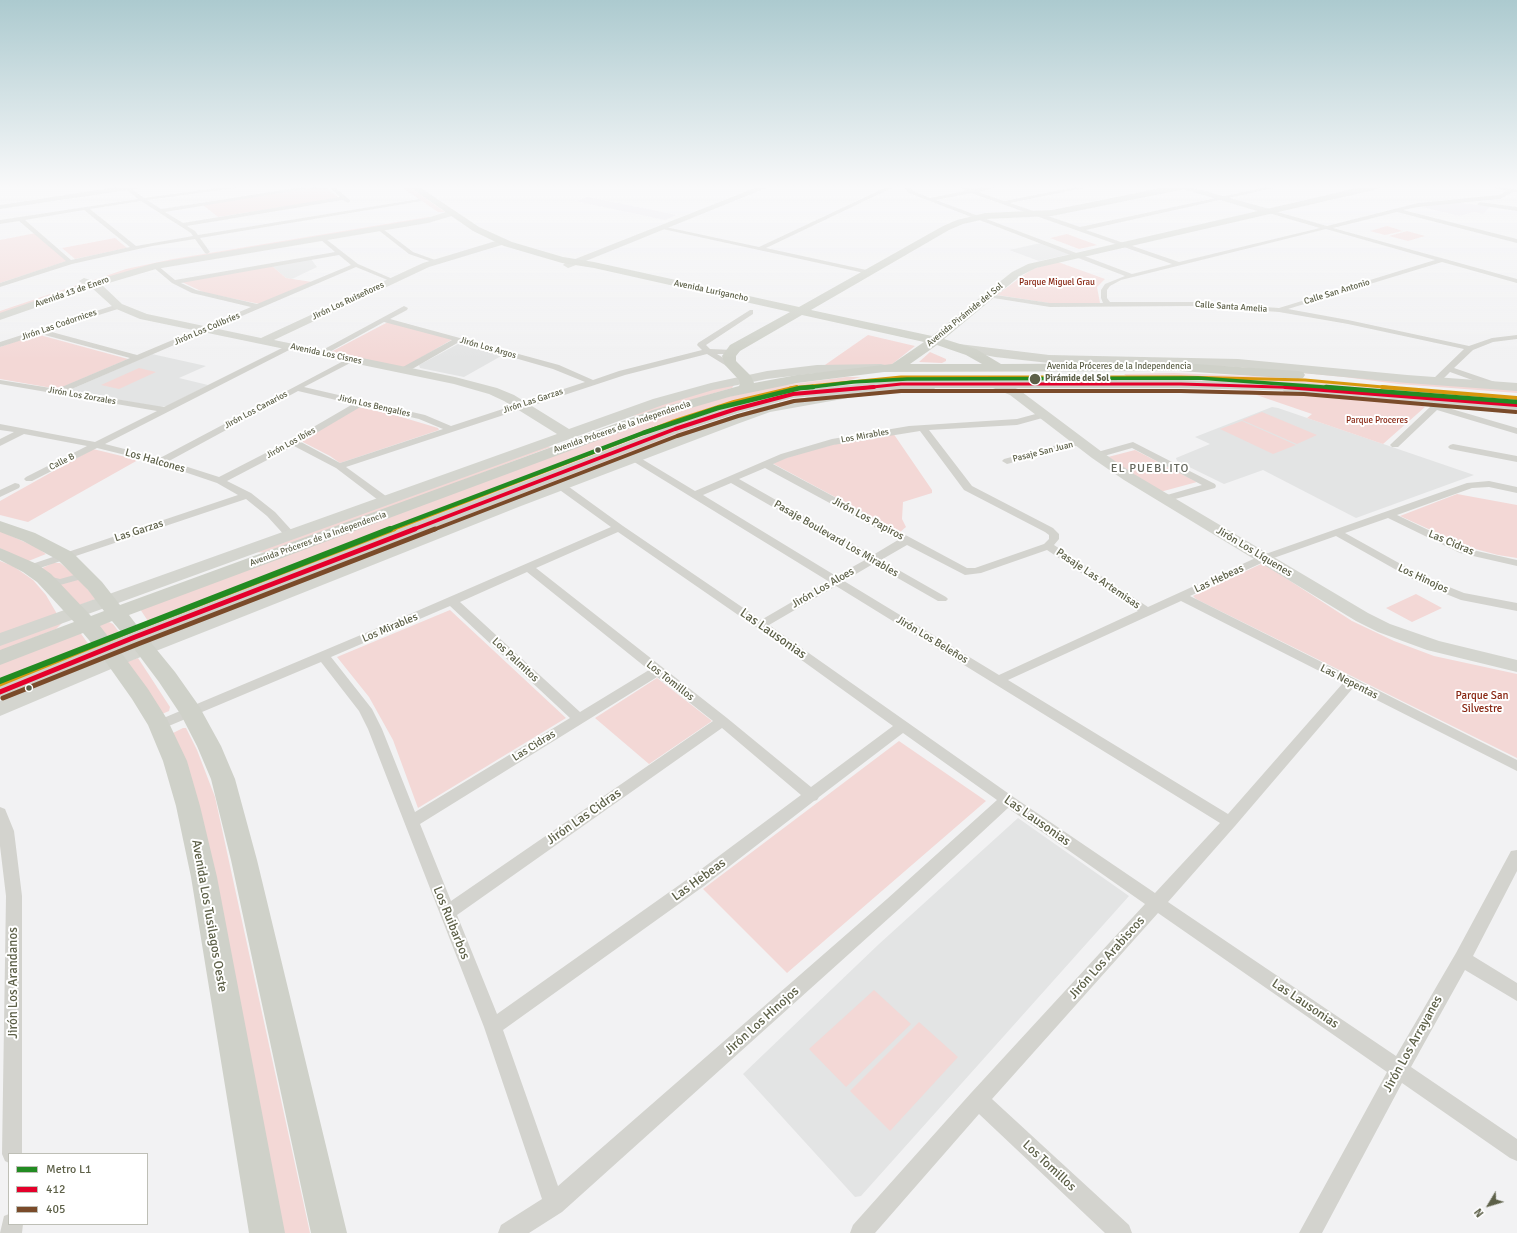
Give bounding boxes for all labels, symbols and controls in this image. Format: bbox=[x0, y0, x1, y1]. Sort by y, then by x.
street label: Avenida 13 de Enero bbox=[33, 274, 111, 310]
street label: Calle San Antonio bbox=[1303, 277, 1371, 307]
street label: Avenida Lurigancho bbox=[673, 278, 749, 304]
park label: Parque Miguel Grau bbox=[1019, 278, 1095, 288]
street label: Jirón Los Ruiseñores bbox=[310, 280, 386, 322]
street label: Avenida Pirámide del Sol bbox=[925, 281, 1005, 349]
street label: Calle Santa Amelia bbox=[1194, 299, 1268, 315]
street label: Jirón Las Codornices bbox=[20, 307, 98, 343]
street label: Jirón Los Colibríes bbox=[172, 310, 242, 348]
street label: Jirón Los Argos bbox=[458, 335, 518, 361]
street label: Avenida Los Cisnes bbox=[289, 341, 363, 367]
street label: Avenida Próceres de la Independencia bbox=[1047, 362, 1191, 372]
marker: Pirámide del Sol bbox=[1028, 372, 1042, 386]
place label: Pirámide del Sol bbox=[1045, 374, 1109, 384]
street label: Jirón Los Zorzales bbox=[47, 385, 117, 407]
street label: Jirón Las Garzas bbox=[502, 386, 564, 416]
street label: Jirón Los Canarios bbox=[222, 389, 290, 431]
street label: Jirón Los Bengalíes bbox=[337, 392, 411, 420]
street label: Avenida Próceres de la Independencia bbox=[552, 398, 692, 456]
park label: Parque Proceres bbox=[1346, 416, 1408, 426]
street label: Jirón Los Ibíes bbox=[265, 425, 317, 461]
street label: Los Mirables bbox=[840, 426, 890, 446]
street label: Pasaje San Juan bbox=[1012, 439, 1074, 465]
unlabelled marker bbox=[593, 445, 603, 455]
street label: Los Halcones bbox=[124, 446, 186, 476]
street label: Calle B bbox=[48, 451, 76, 473]
district label: EL PUEBLITO bbox=[1111, 462, 1189, 476]
street label: Jirón Los Papiros bbox=[830, 495, 906, 543]
street label: Pasaje Boulevard Los Mirables bbox=[771, 498, 901, 580]
street label: Avenida Próceres de la Independencia bbox=[248, 509, 388, 569]
street label: Las Garzas bbox=[113, 517, 165, 545]
street label: Jirón Los Líquenes bbox=[1214, 524, 1294, 580]
street label: Las Cidras bbox=[1426, 527, 1476, 559]
street label: Pasaje Las Artemisas bbox=[1053, 546, 1143, 612]
street label: Las Hebeas bbox=[1192, 562, 1246, 596]
street label: Los Hinojos bbox=[1396, 562, 1450, 596]
street label: Jirón Los Aloes bbox=[789, 565, 857, 611]
street label: Las Lausonias bbox=[737, 605, 809, 663]
street label: Los Mirables bbox=[360, 610, 420, 646]
street label: Jirón Los Beleños bbox=[894, 613, 970, 667]
street label: Los Palmitos bbox=[489, 635, 541, 685]
street label: Los Tomillos bbox=[643, 658, 697, 704]
street label: Las Nepentas bbox=[1318, 662, 1380, 702]
unlabelled marker bbox=[24, 683, 34, 693]
park label: Parque San Silvestre bbox=[1456, 689, 1508, 715]
street label: Las Cidras bbox=[510, 728, 558, 764]
street label: Jirón Las Cidras bbox=[544, 785, 624, 849]
street label: Las Lausonias bbox=[1001, 792, 1073, 850]
street label: Avenida Los Tusilagos Oeste bbox=[188, 839, 230, 993]
street label: Las Hebeas bbox=[669, 855, 729, 905]
street label: Los Ruibarbos bbox=[429, 884, 473, 962]
street label: Jirón Los Arabiscos bbox=[1066, 913, 1148, 1003]
street label: Jirón Los Arandanos bbox=[6, 927, 22, 1039]
street label: Las Lausonias bbox=[1269, 976, 1341, 1032]
street label: Jirón Los Hinojos bbox=[722, 984, 802, 1058]
street label: Jirón Los Arrayanes bbox=[1380, 993, 1446, 1095]
street label: Los Tomillos bbox=[1019, 1137, 1079, 1195]
legend bbox=[8, 1153, 148, 1225]
text: Metro L1 bbox=[46, 1162, 92, 1177]
text: 412 bbox=[46, 1182, 65, 1197]
north arrow bbox=[1469, 1185, 1509, 1225]
text: 405 bbox=[46, 1202, 65, 1217]
text: N bbox=[1472, 1206, 1487, 1220]

